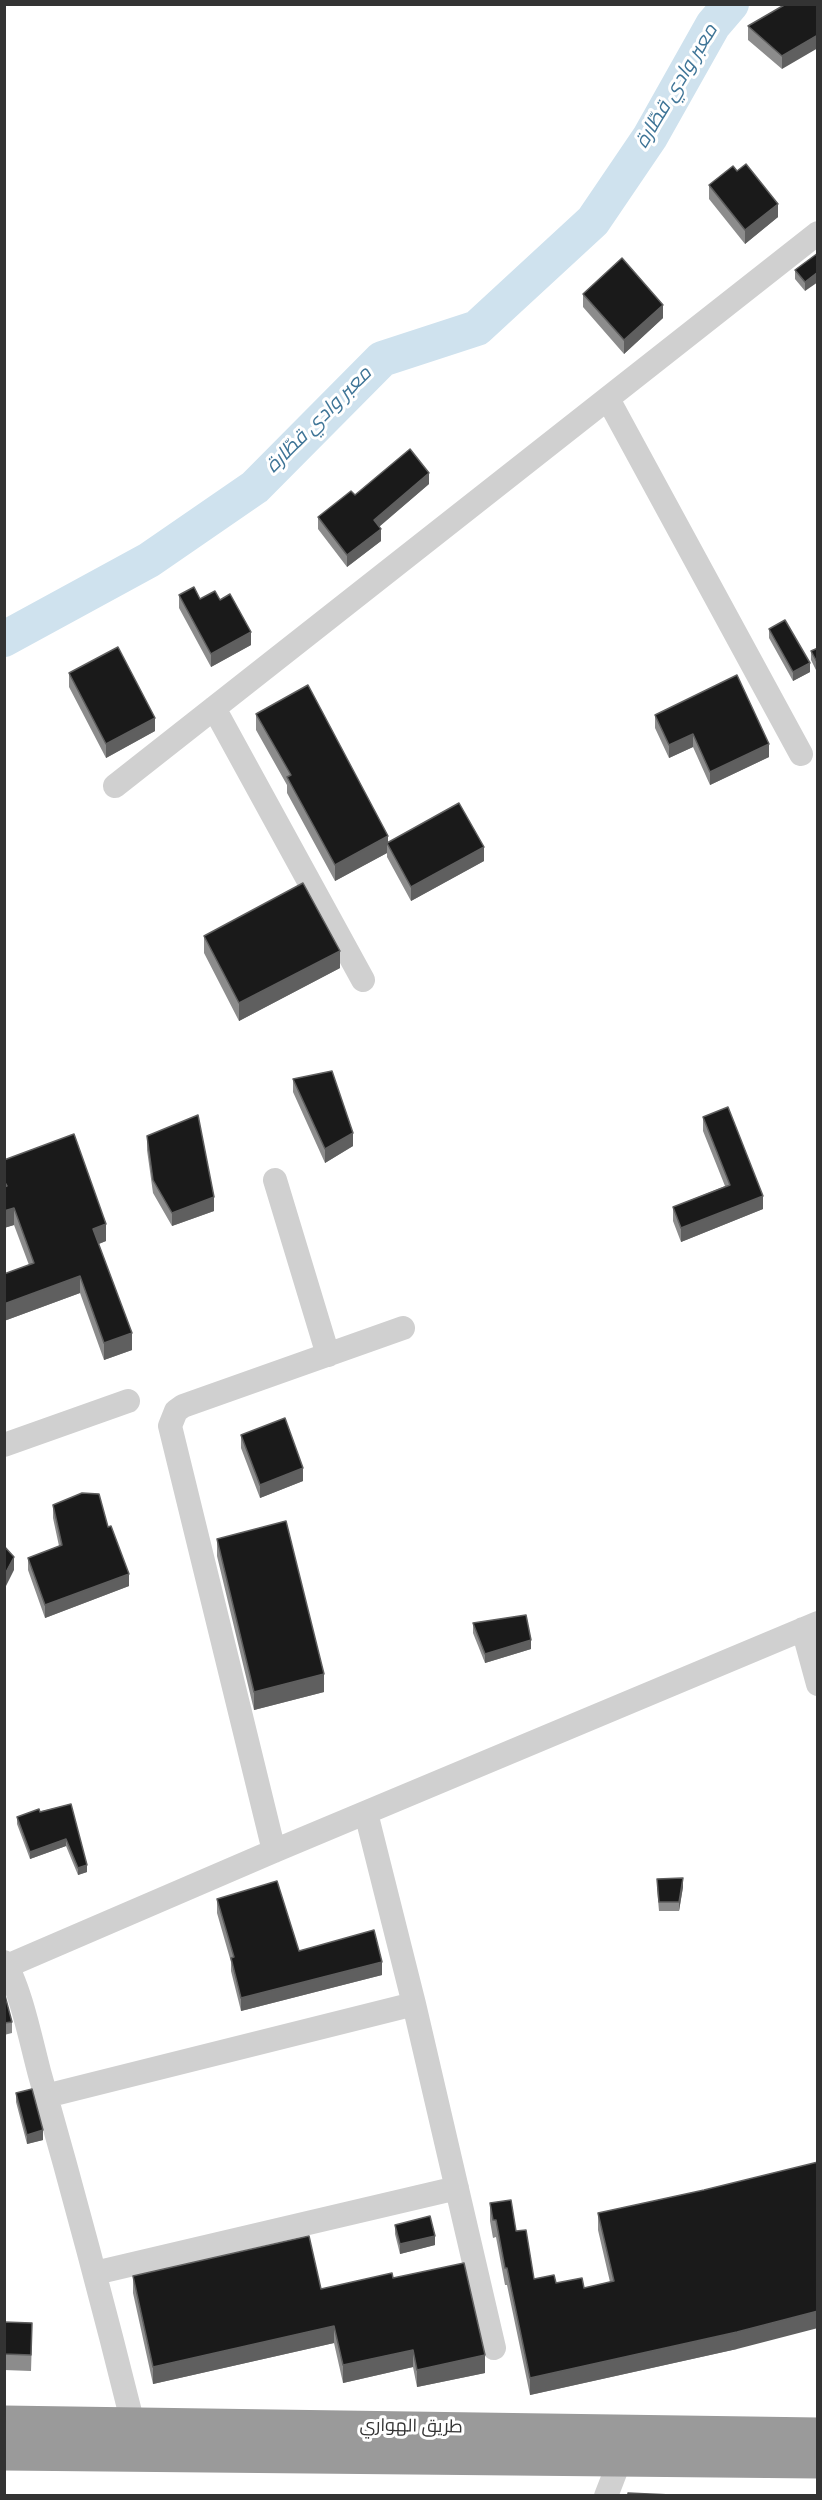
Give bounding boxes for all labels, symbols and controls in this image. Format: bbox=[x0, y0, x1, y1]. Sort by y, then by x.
water label: معبر وادي قطّارة bbox=[632, 21, 724, 153]
water label: معبر وادي قطّارة bbox=[262, 363, 378, 479]
street label: طريق الهواري bbox=[359, 2416, 463, 2440]

